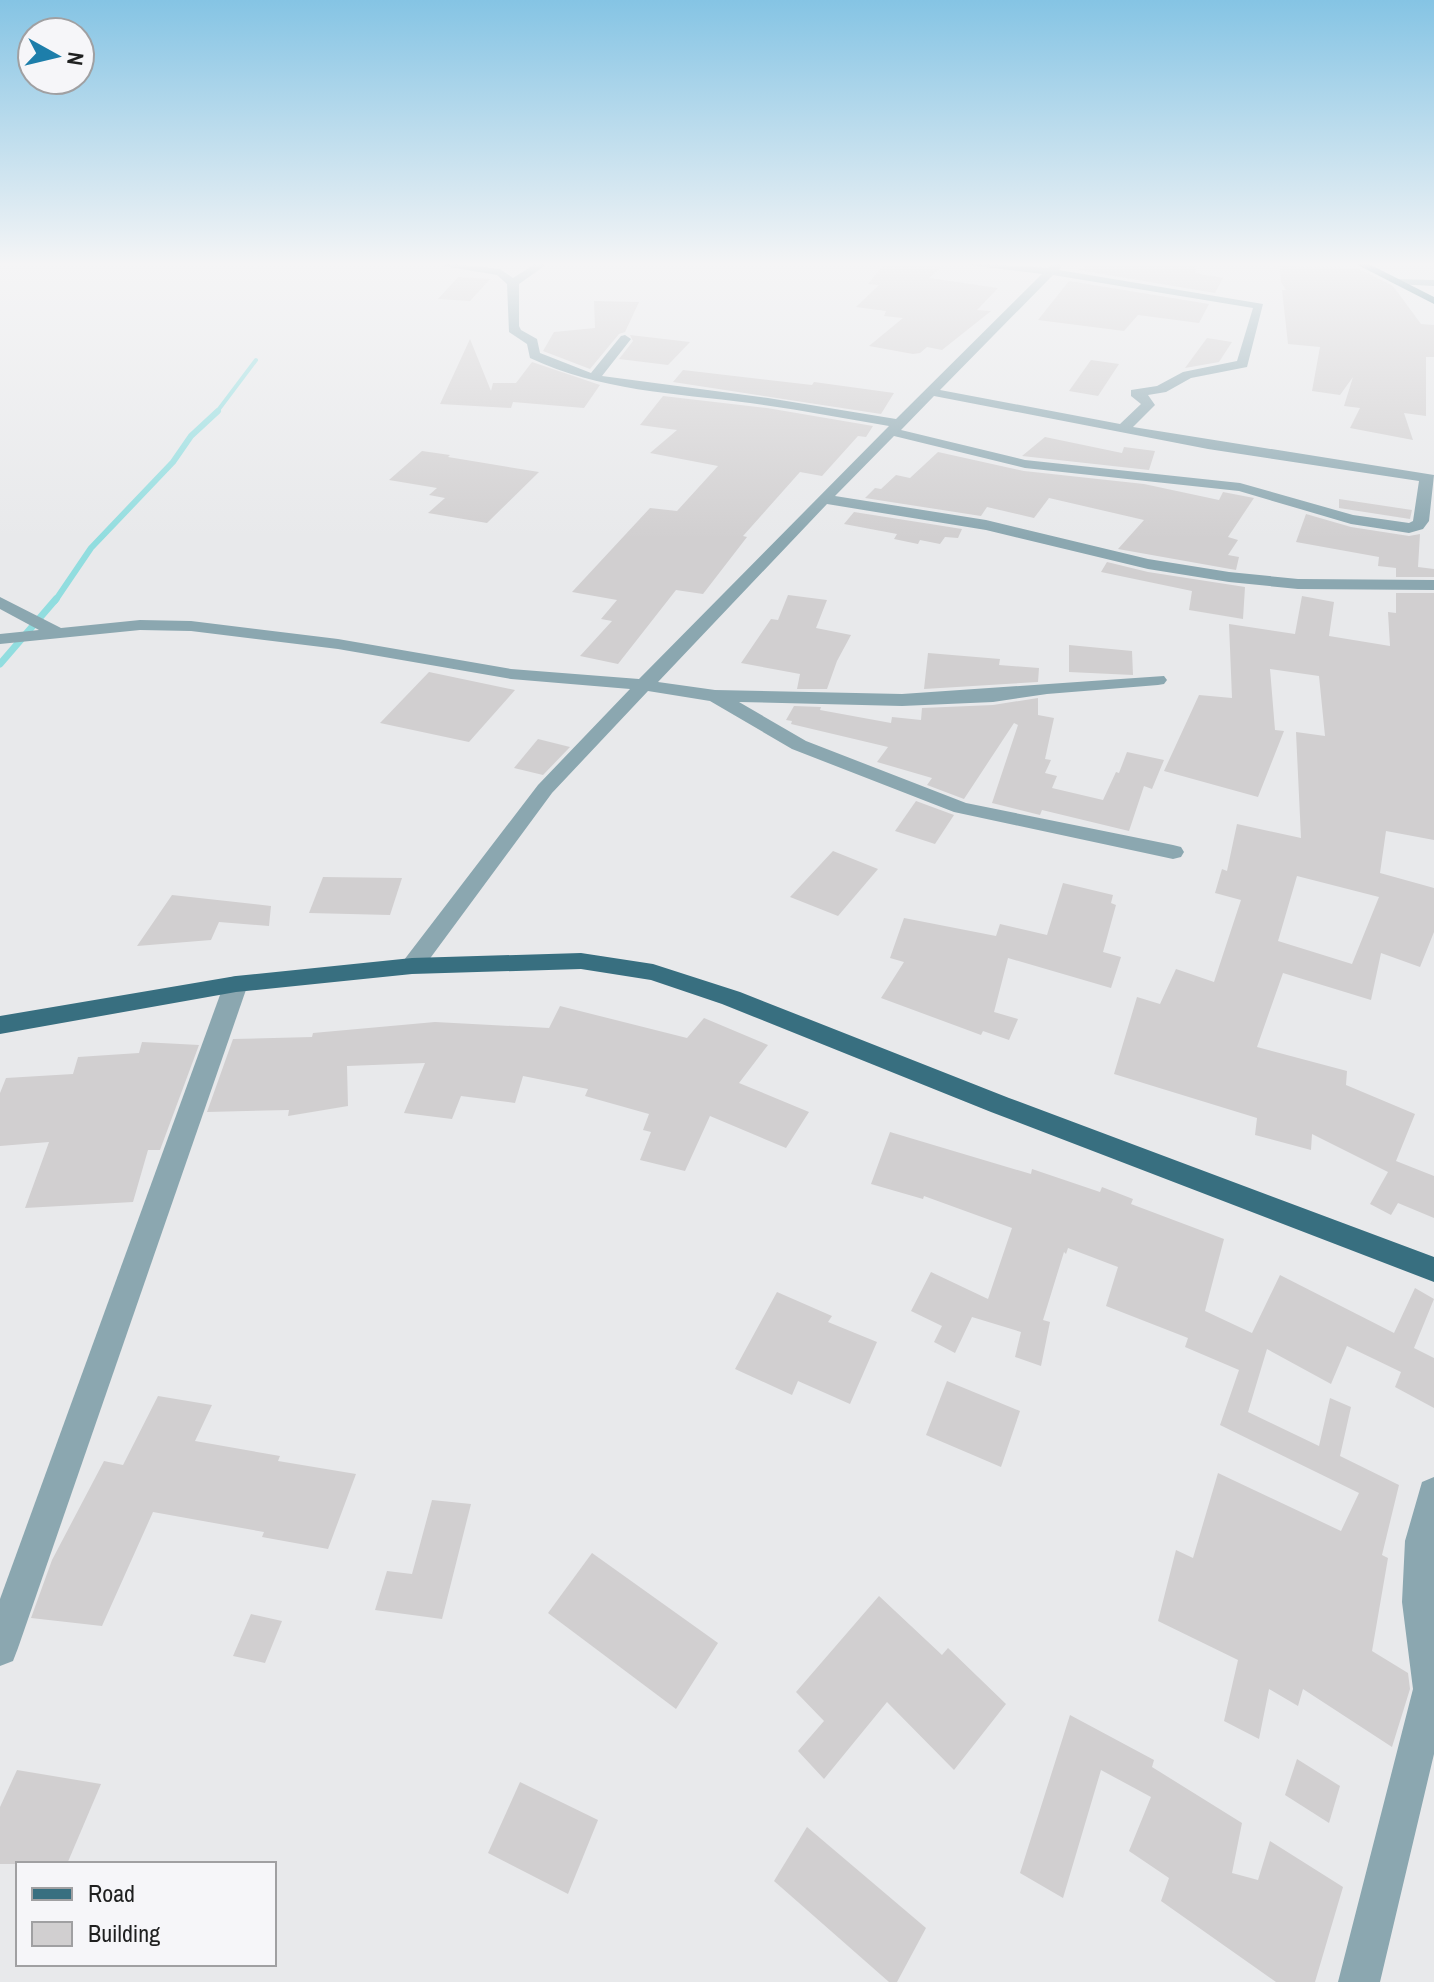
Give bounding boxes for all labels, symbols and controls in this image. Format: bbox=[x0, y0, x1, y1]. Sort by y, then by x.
north arrow bbox=[16, 16, 96, 96]
text: N bbox=[60, 50, 92, 67]
legend bbox=[16, 1862, 276, 1966]
text: Road bbox=[88, 1877, 135, 1909]
text: Building bbox=[88, 1917, 160, 1949]

